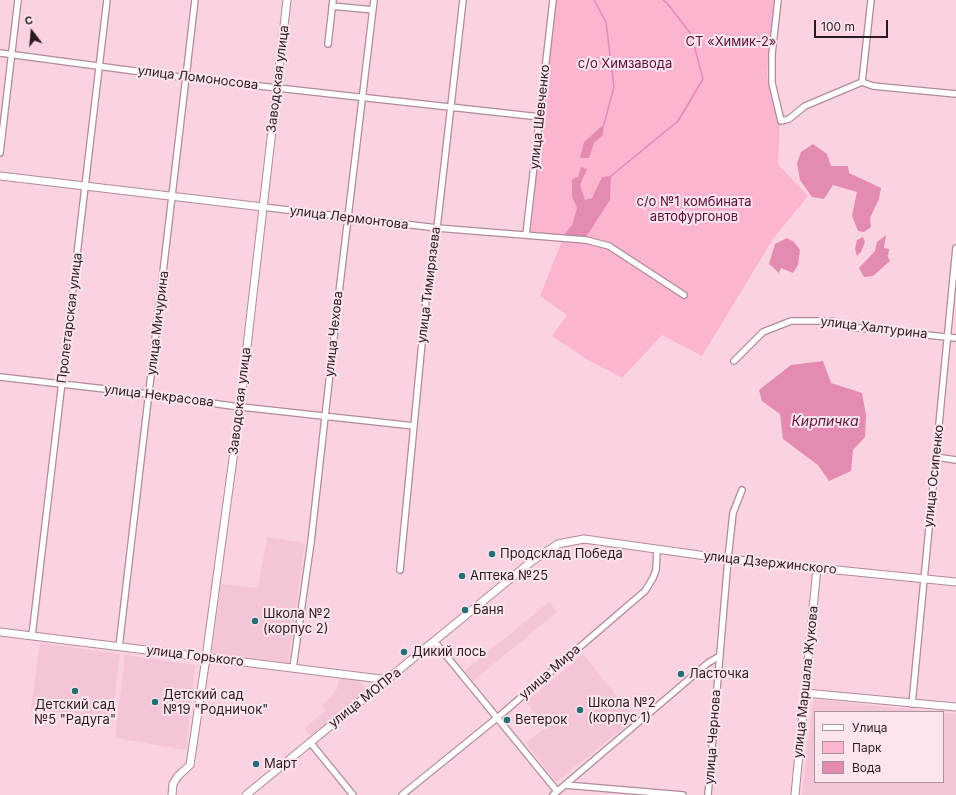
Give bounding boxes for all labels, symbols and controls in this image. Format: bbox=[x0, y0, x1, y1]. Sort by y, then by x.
north arrow bbox=[12, 12, 52, 52]
scale bar bbox=[816, 12, 890, 38]
text: С bbox=[23, 13, 35, 28]
text: 100 m bbox=[821, 19, 855, 34]
street label: Заводская улица bbox=[264, 24, 292, 134]
park label: СТ «Химик-2» bbox=[686, 34, 776, 50]
park label: с/о Химзавода bbox=[578, 56, 672, 72]
street label: улица Ломоносова bbox=[137, 63, 259, 93]
street label: улица Шевченко bbox=[527, 64, 553, 170]
park label: с/о №1 комбината автофургонов bbox=[637, 194, 751, 225]
street label: улица Лермонтова bbox=[289, 203, 409, 233]
street label: улица Тимирязева bbox=[414, 226, 444, 344]
street label: Пролетарская улица bbox=[54, 252, 86, 384]
street label: улица Мичурина bbox=[144, 270, 172, 376]
street label: улица Чехова bbox=[322, 290, 346, 378]
street label: улица Халтурина bbox=[820, 314, 928, 342]
street label: Заводская улица bbox=[226, 346, 254, 456]
street label: улица Некрасова bbox=[103, 382, 215, 410]
water label: Кирпичка bbox=[791, 414, 859, 430]
street label: улица Осипенко bbox=[921, 424, 947, 528]
place label: Продсклад Победа bbox=[500, 546, 623, 562]
street label: улица Дзержинского bbox=[703, 548, 837, 578]
marker: Продсклад Победа bbox=[487, 549, 497, 559]
place label: Аптека №25 bbox=[470, 568, 548, 584]
marker: Аптека №25 bbox=[457, 571, 467, 581]
place label: Баня bbox=[473, 602, 504, 618]
marker: Баня bbox=[460, 605, 470, 615]
street label: улица Маршала Жукова bbox=[790, 605, 822, 759]
place label: Школа №2 (корпус 2) bbox=[263, 606, 331, 637]
marker: Школа №2 (корпус 2) bbox=[250, 616, 260, 626]
street label: улица Мира bbox=[516, 641, 584, 703]
street label: улица Горького bbox=[145, 642, 245, 670]
place label: Дикий лось bbox=[412, 644, 486, 660]
marker: Дикий лось bbox=[399, 647, 409, 657]
street label: улица МОПРа bbox=[326, 665, 404, 731]
place label: Ласточка bbox=[689, 666, 749, 682]
marker: Ласточка bbox=[676, 669, 686, 679]
marker: Детский сад №5 "Радуга" bbox=[70, 686, 80, 696]
place label: Детский сад №19 "Родничок" bbox=[163, 687, 268, 718]
street label: улица Чернова bbox=[702, 689, 724, 785]
place label: Школа №2 (корпус 1) bbox=[588, 695, 656, 726]
place label: Детский сад №5 "Радуга" bbox=[34, 697, 116, 728]
marker: Детский сад №19 "Родничок" bbox=[150, 697, 160, 707]
marker: Школа №2 (корпус 1) bbox=[575, 705, 585, 715]
legend bbox=[814, 711, 944, 783]
place label: Ветерок bbox=[515, 712, 567, 728]
marker: Ветерок bbox=[502, 715, 512, 725]
text: Улица bbox=[852, 720, 887, 735]
text: Парк bbox=[852, 740, 882, 755]
place label: Март bbox=[264, 756, 297, 772]
marker: Март bbox=[251, 759, 261, 769]
text: Вода bbox=[852, 760, 881, 775]

